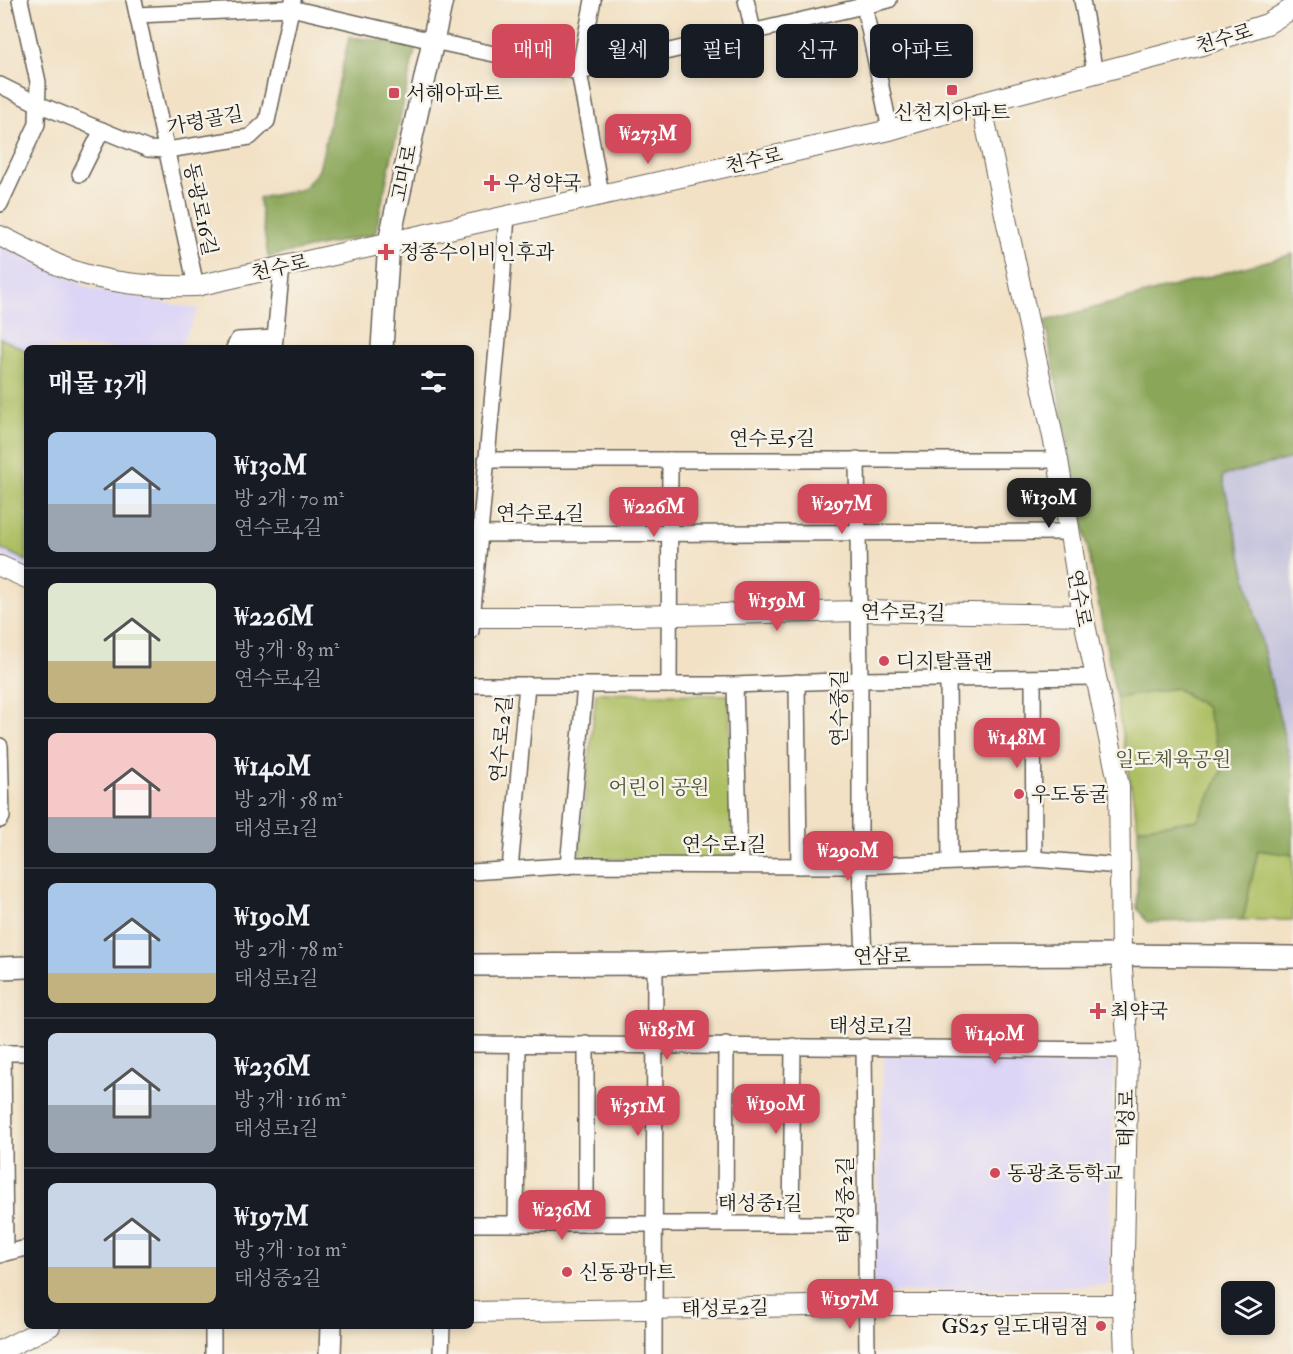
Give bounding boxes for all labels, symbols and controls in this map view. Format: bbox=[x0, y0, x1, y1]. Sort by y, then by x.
street label: 천수로 bbox=[1193, 18, 1256, 59]
chip: 매매 bbox=[492, 24, 575, 78]
chip: 월세 bbox=[587, 24, 669, 78]
chip: 필터 bbox=[681, 24, 764, 78]
chip: 신규 bbox=[776, 24, 858, 78]
chip: 아파트 bbox=[870, 24, 973, 78]
place label: 서해아파트 bbox=[406, 81, 503, 106]
marker: 신천지아파트 bbox=[945, 83, 959, 97]
marker: 서해아파트 bbox=[387, 86, 401, 100]
place label: 신천지아파트 bbox=[894, 100, 1010, 125]
street label: 가령골길 bbox=[165, 101, 245, 140]
pin: ₩273M bbox=[606, 114, 690, 165]
text: ₩273M bbox=[619, 121, 677, 146]
street label: 고마로 bbox=[386, 142, 423, 204]
street label: 천수로 bbox=[723, 142, 785, 179]
street label: 동광로16길 bbox=[178, 160, 223, 258]
place label: 우성약국 bbox=[504, 171, 581, 196]
marker: 우성약국 bbox=[485, 176, 499, 190]
place label: 정종수이비인후과 bbox=[400, 240, 555, 265]
marker: 정종수이비인후과 bbox=[377, 243, 395, 261]
street label: 천수로 bbox=[249, 249, 311, 286]
icon: filters bbox=[417, 365, 450, 398]
text: 매물 13개 bbox=[48, 368, 148, 400]
street label: 연수로5길 bbox=[729, 426, 815, 451]
text: ₩130M bbox=[234, 450, 307, 482]
icon: home bbox=[96, 456, 168, 528]
pin: ₩130M bbox=[1007, 478, 1091, 529]
pin: ₩297M bbox=[800, 484, 884, 535]
text: ₩130M bbox=[1021, 485, 1077, 510]
text: 방 2개 · 70 m² bbox=[234, 486, 344, 511]
pin: ₩226M bbox=[612, 487, 696, 538]
text: ₩297M bbox=[812, 491, 872, 516]
text: ₩226M bbox=[623, 494, 685, 519]
street label: 연수로4길 bbox=[496, 501, 584, 526]
text: 연수로4길 bbox=[234, 515, 322, 540]
street label: 연수로 bbox=[1062, 567, 1097, 629]
pin: ₩159M bbox=[735, 581, 819, 632]
text: ₩159M bbox=[748, 588, 806, 613]
street label: 연수로3길 bbox=[860, 599, 946, 626]
text: ₩226M bbox=[234, 601, 314, 633]
icon: home bbox=[96, 607, 168, 679]
text: 방 3개 · 83 m² bbox=[234, 637, 339, 662]
place label: 디지탈플랜 bbox=[896, 649, 993, 674]
marker: 디지탈플랜 bbox=[877, 654, 891, 668]
text: 연수로4길 bbox=[234, 666, 322, 691]
street label: 연수중길 bbox=[827, 669, 852, 747]
street label: 연수로2길 bbox=[485, 694, 518, 784]
pin: ₩148M bbox=[975, 718, 1059, 769]
text: ₩148M bbox=[988, 725, 1046, 750]
park label: 일도체육공원 bbox=[1115, 747, 1231, 772]
text: ₩140M bbox=[234, 751, 311, 783]
icon: home bbox=[96, 757, 168, 829]
park label: 어린이 공원 bbox=[609, 775, 709, 800]
place label: 우도동굴 bbox=[1031, 782, 1108, 807]
text: 방 2개 · 58 m² bbox=[234, 787, 343, 812]
marker: 우도동굴 bbox=[1012, 787, 1026, 801]
text: 태성로1길 bbox=[234, 816, 318, 841]
pin: ₩290M bbox=[806, 831, 890, 882]
street label: 연수로1길 bbox=[682, 832, 766, 857]
text: ₩290M bbox=[817, 838, 879, 863]
text: ₩190M bbox=[234, 901, 310, 933]
icon: home bbox=[96, 907, 168, 979]
text: 방 2개 · 78 m² bbox=[234, 937, 343, 962]
street label: 연삼로 bbox=[853, 943, 911, 970]
text: 태성로1길 bbox=[234, 966, 318, 991]
place label: 최약국 bbox=[1110, 999, 1168, 1024]
marker: 최약국 bbox=[1091, 1004, 1105, 1018]
pin: ₩185M bbox=[625, 1010, 709, 1061]
street label: 태성로1길 bbox=[829, 1013, 913, 1040]
pin: ₩140M bbox=[953, 1014, 1037, 1065]
text: ₩185M bbox=[639, 1017, 695, 1042]
text: ₩140M bbox=[965, 1021, 1025, 1046]
text: ₩236M bbox=[234, 1051, 311, 1083]
icon: home bbox=[96, 1057, 168, 1129]
pin: ₩190M bbox=[734, 1084, 818, 1135]
pin: ₩351M bbox=[596, 1086, 680, 1137]
text: 방 3개 · 116 m² bbox=[234, 1087, 347, 1112]
street label: 태성로 bbox=[1113, 1089, 1140, 1147]
text: ₩190M bbox=[747, 1091, 805, 1116]
text: ₩351M bbox=[611, 1093, 665, 1118]
text: 태성로1길 bbox=[234, 1116, 318, 1141]
street label: 태성중2길 bbox=[833, 1156, 858, 1244]
place label: 동광초등학교 bbox=[1007, 1161, 1124, 1186]
marker: 동광초등학교 bbox=[988, 1166, 1002, 1180]
pin: ₩236M bbox=[520, 1190, 604, 1241]
street label: 태성중1길 bbox=[718, 1191, 802, 1216]
text: ₩236M bbox=[532, 1197, 592, 1222]
text: ₩197M bbox=[234, 1201, 309, 1233]
icon: home bbox=[96, 1207, 168, 1279]
text: 방 3개 · 101 m² bbox=[234, 1237, 347, 1262]
place label: 신동광마트 bbox=[579, 1260, 676, 1285]
marker: 신동광마트 bbox=[560, 1265, 574, 1279]
text: 태성중2길 bbox=[234, 1266, 321, 1291]
pin: ₩197M bbox=[808, 1279, 892, 1330]
map controls bbox=[1221, 1281, 1275, 1335]
button: layers bbox=[1221, 1281, 1275, 1335]
text: ₩197M bbox=[821, 1286, 879, 1311]
street label: 태성로2길 bbox=[681, 1295, 769, 1322]
place label: GS25 일도대림점 bbox=[941, 1314, 1089, 1339]
marker: GS25 일도대림점 bbox=[1094, 1319, 1108, 1333]

